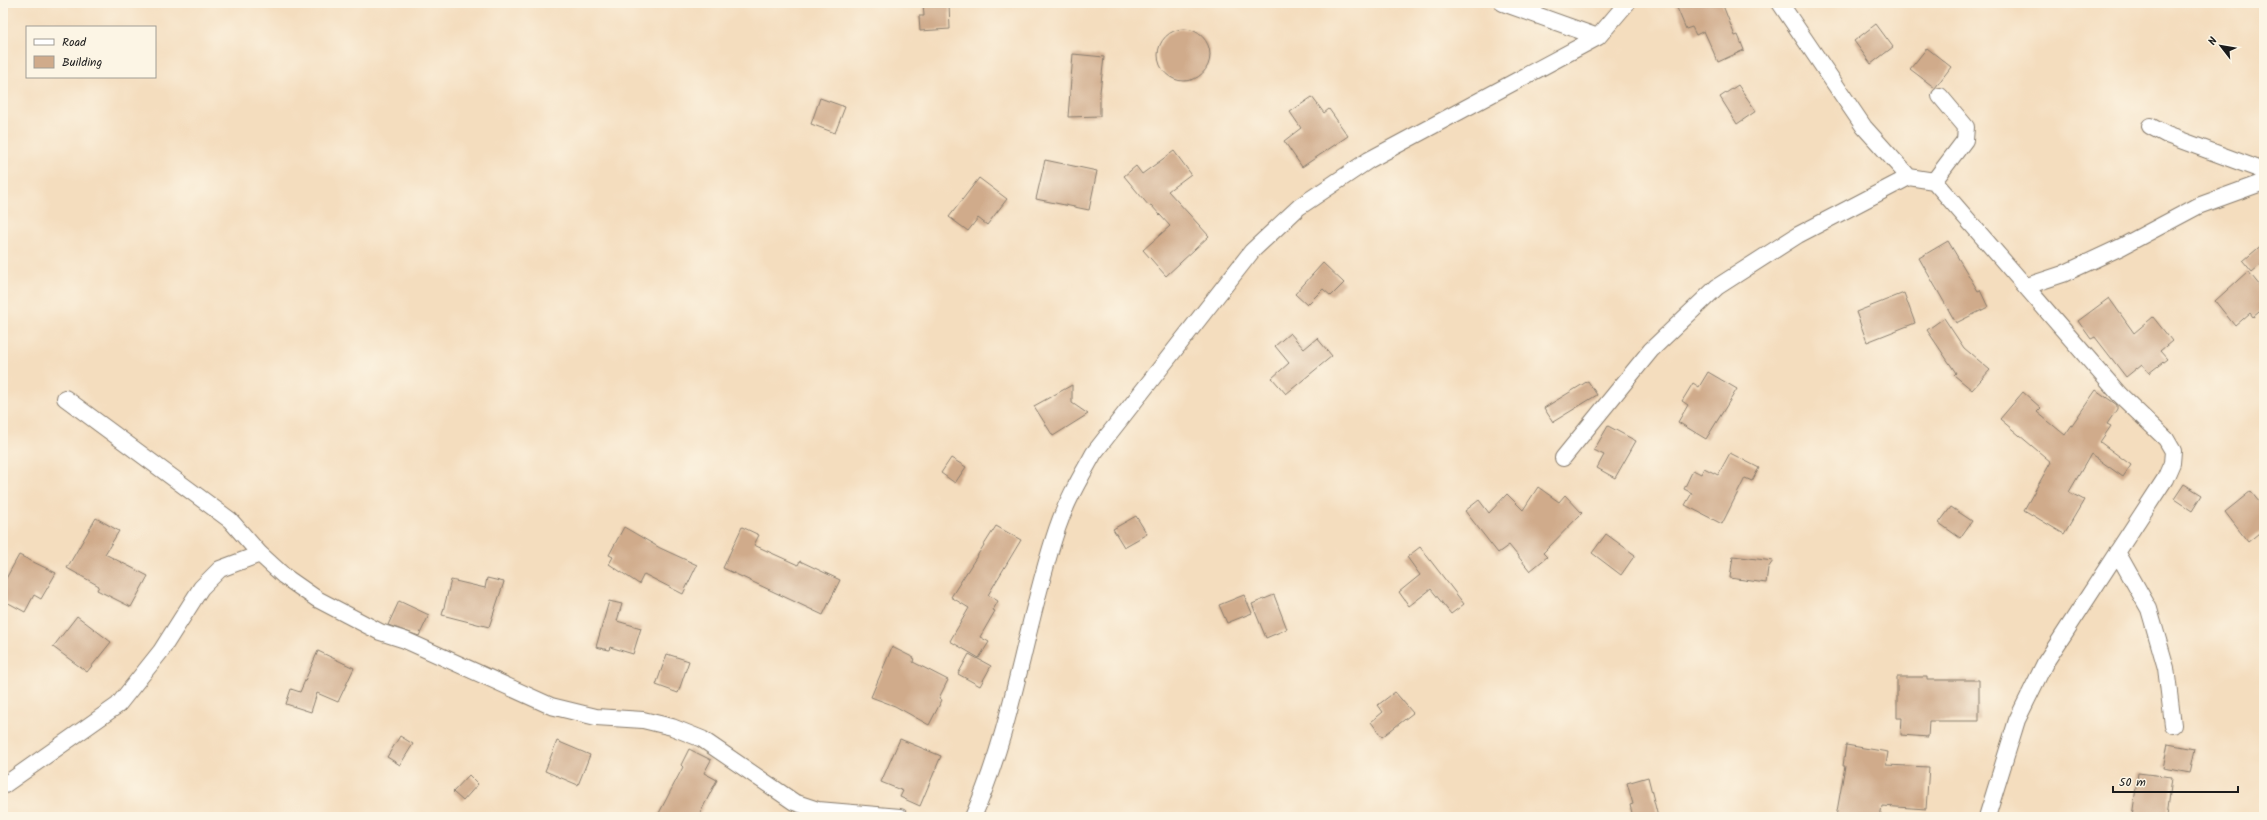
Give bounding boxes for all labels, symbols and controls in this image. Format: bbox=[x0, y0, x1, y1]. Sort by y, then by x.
legend bbox=[26, 26, 156, 78]
north arrow bbox=[2201, 26, 2241, 66]
text: Road bbox=[62, 33, 87, 52]
text: N bbox=[2204, 34, 2223, 49]
text: Building bbox=[62, 53, 102, 72]
scale bar bbox=[2113, 768, 2238, 794]
text: 50 m bbox=[2119, 773, 2146, 792]

